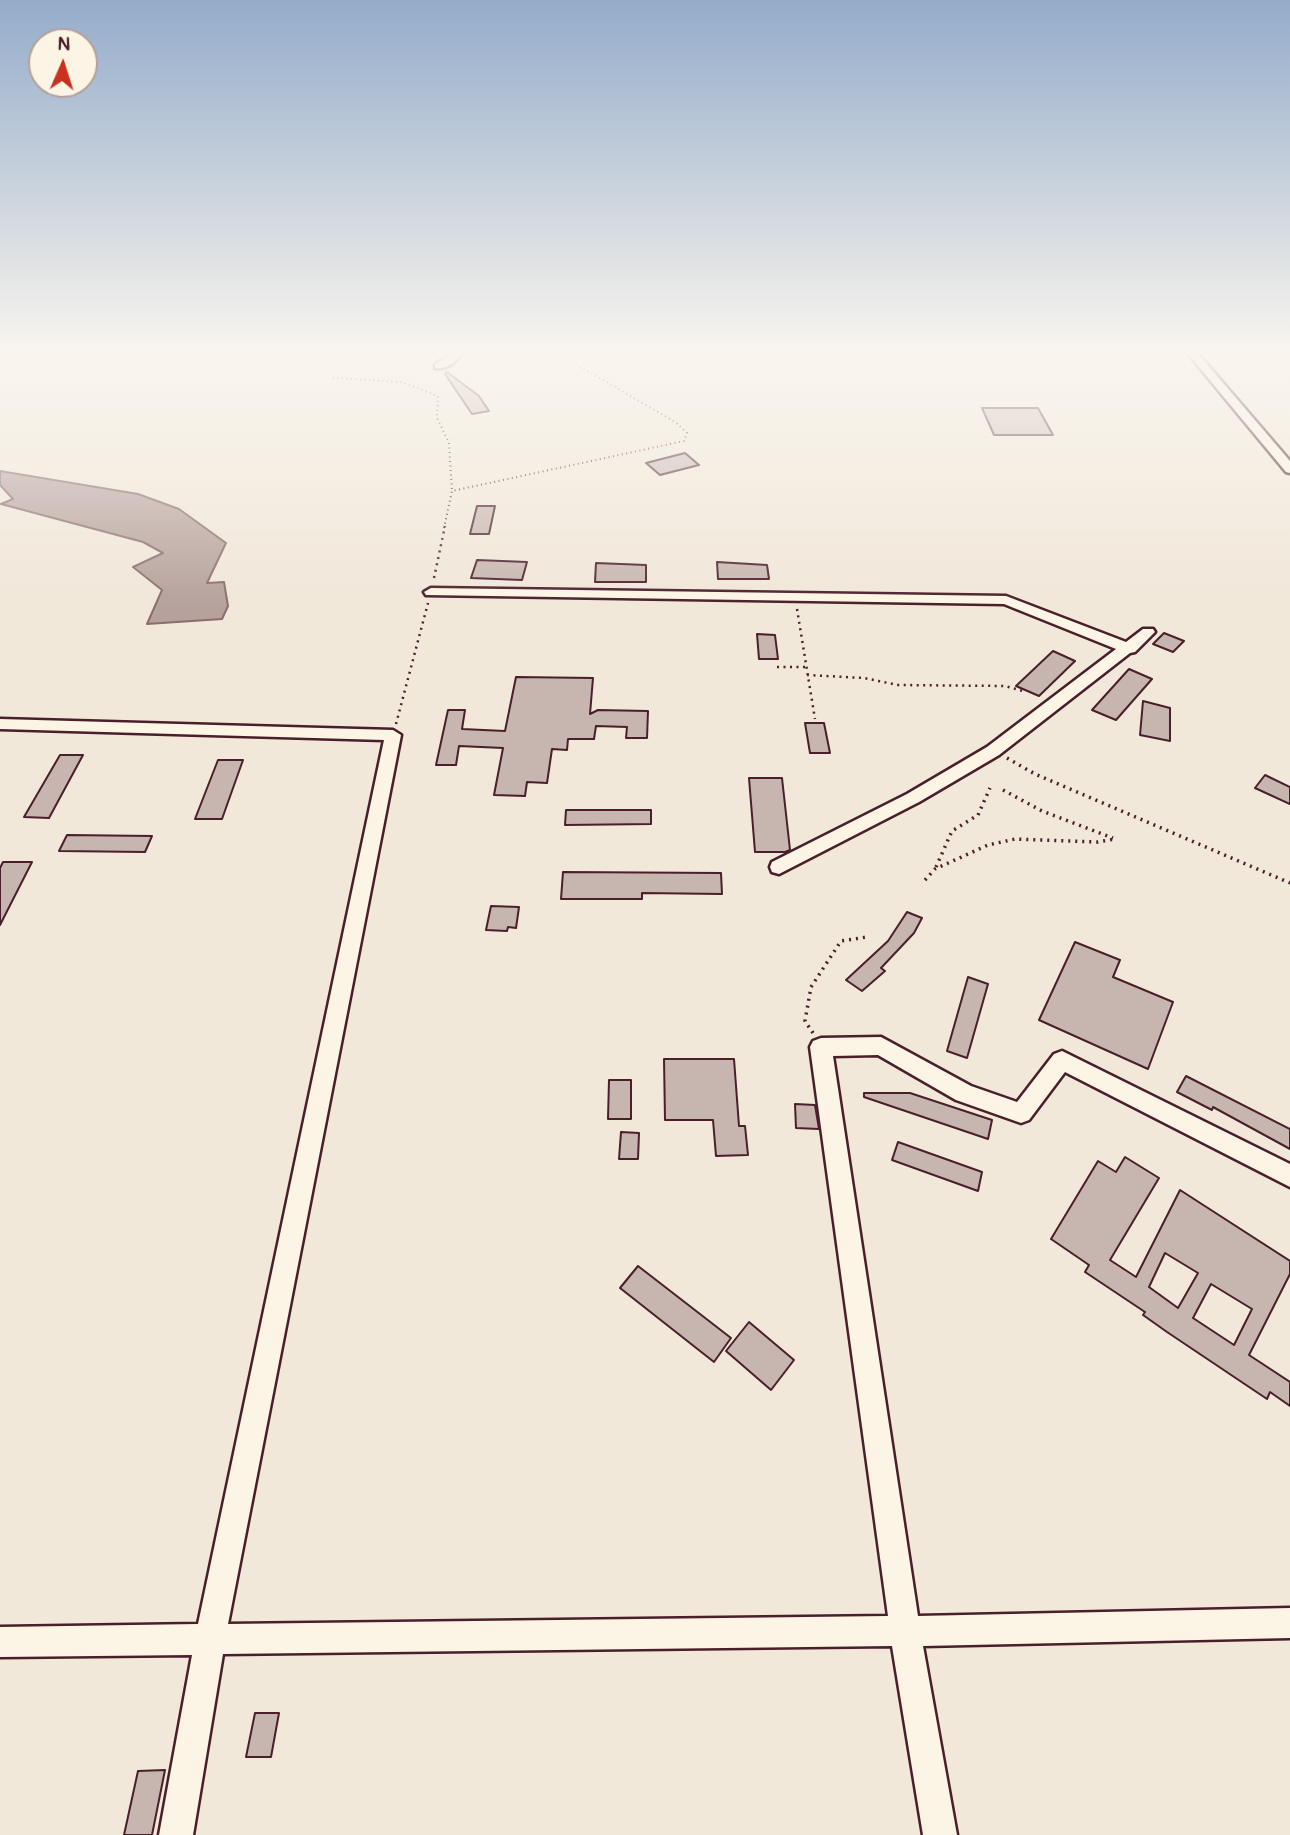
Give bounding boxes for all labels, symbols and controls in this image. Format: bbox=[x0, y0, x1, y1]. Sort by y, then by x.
north arrow bbox=[28, 28, 98, 98]
text: N bbox=[57, 32, 71, 56]

